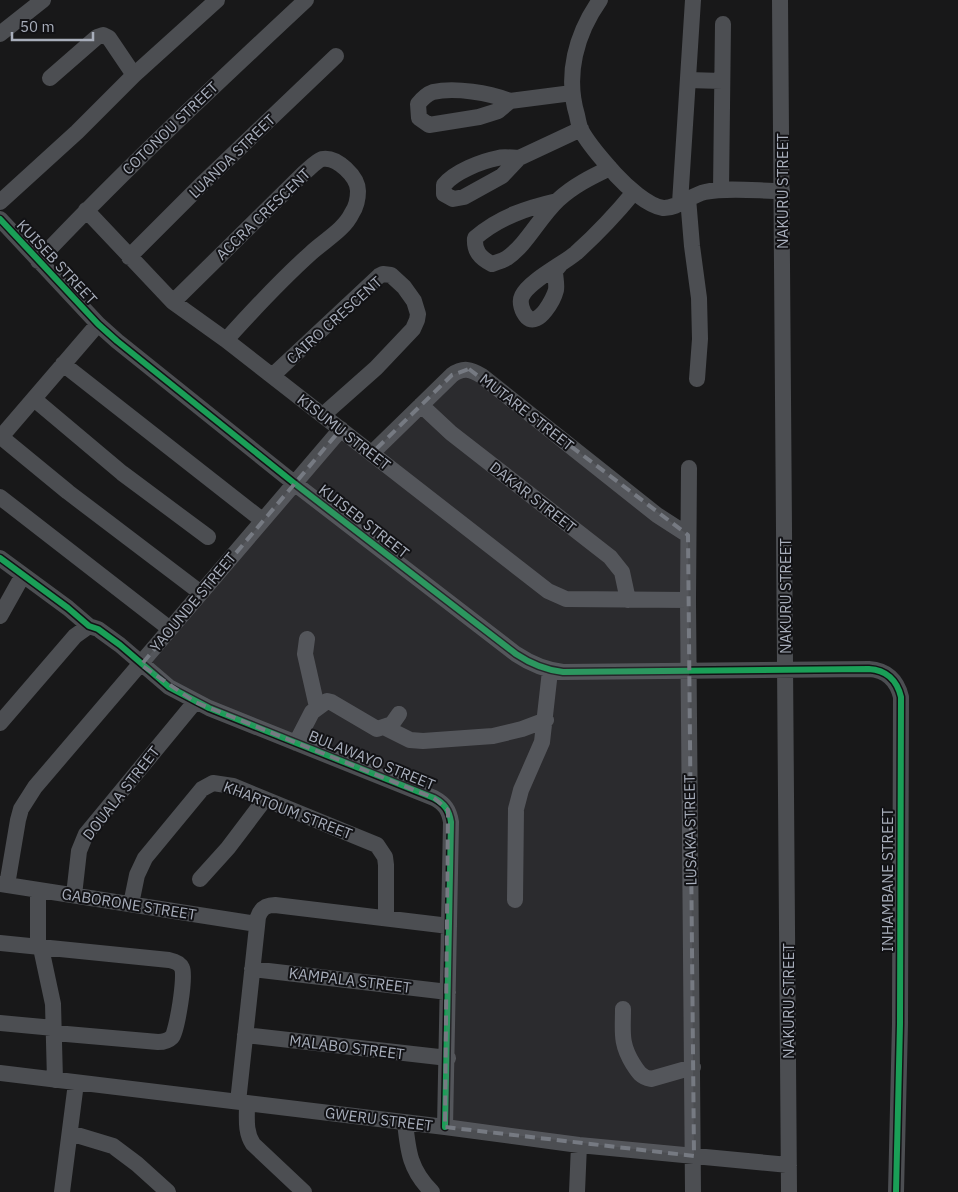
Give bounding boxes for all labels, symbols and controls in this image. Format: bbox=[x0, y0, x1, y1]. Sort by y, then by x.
scale bar bbox=[12, 10, 94, 42]
text: 50 m bbox=[20, 17, 55, 36]
street label: COTONOU STREET bbox=[118, 77, 222, 179]
street label: LUANDA STREET bbox=[185, 110, 280, 202]
street label: NAKURU STREET bbox=[773, 133, 792, 249]
street label: ACCRA CRESCENT bbox=[212, 164, 315, 264]
street label: KUISEB STREET bbox=[13, 216, 101, 309]
street label: CAIRO CRESCENT bbox=[282, 272, 386, 368]
street label: MUTARE STREET bbox=[476, 369, 578, 455]
street label: KISUMU STREET bbox=[294, 390, 395, 475]
street label: DAKAR STREET bbox=[486, 457, 580, 537]
street label: KUISEB STREET bbox=[315, 480, 413, 562]
street label: NAKURU STREET bbox=[776, 538, 795, 654]
street label: YAOUNDE STREET bbox=[146, 548, 240, 656]
street label: BULAWAYO STREET bbox=[306, 726, 438, 794]
street label: DOUALA STREET bbox=[78, 742, 164, 844]
street label: LUSAKA STREET bbox=[680, 774, 700, 886]
street label: KHARTOUM STREET bbox=[221, 777, 356, 843]
street label: INHAMBANE STREET bbox=[878, 808, 897, 952]
street label: GABORONE STREET bbox=[60, 884, 198, 924]
street label: NAKURU STREET bbox=[779, 943, 798, 1059]
street label: KAMPALA STREET bbox=[288, 963, 413, 997]
street label: MALABO STREET bbox=[288, 1031, 406, 1064]
street label: GWERU STREET bbox=[324, 1103, 434, 1135]

